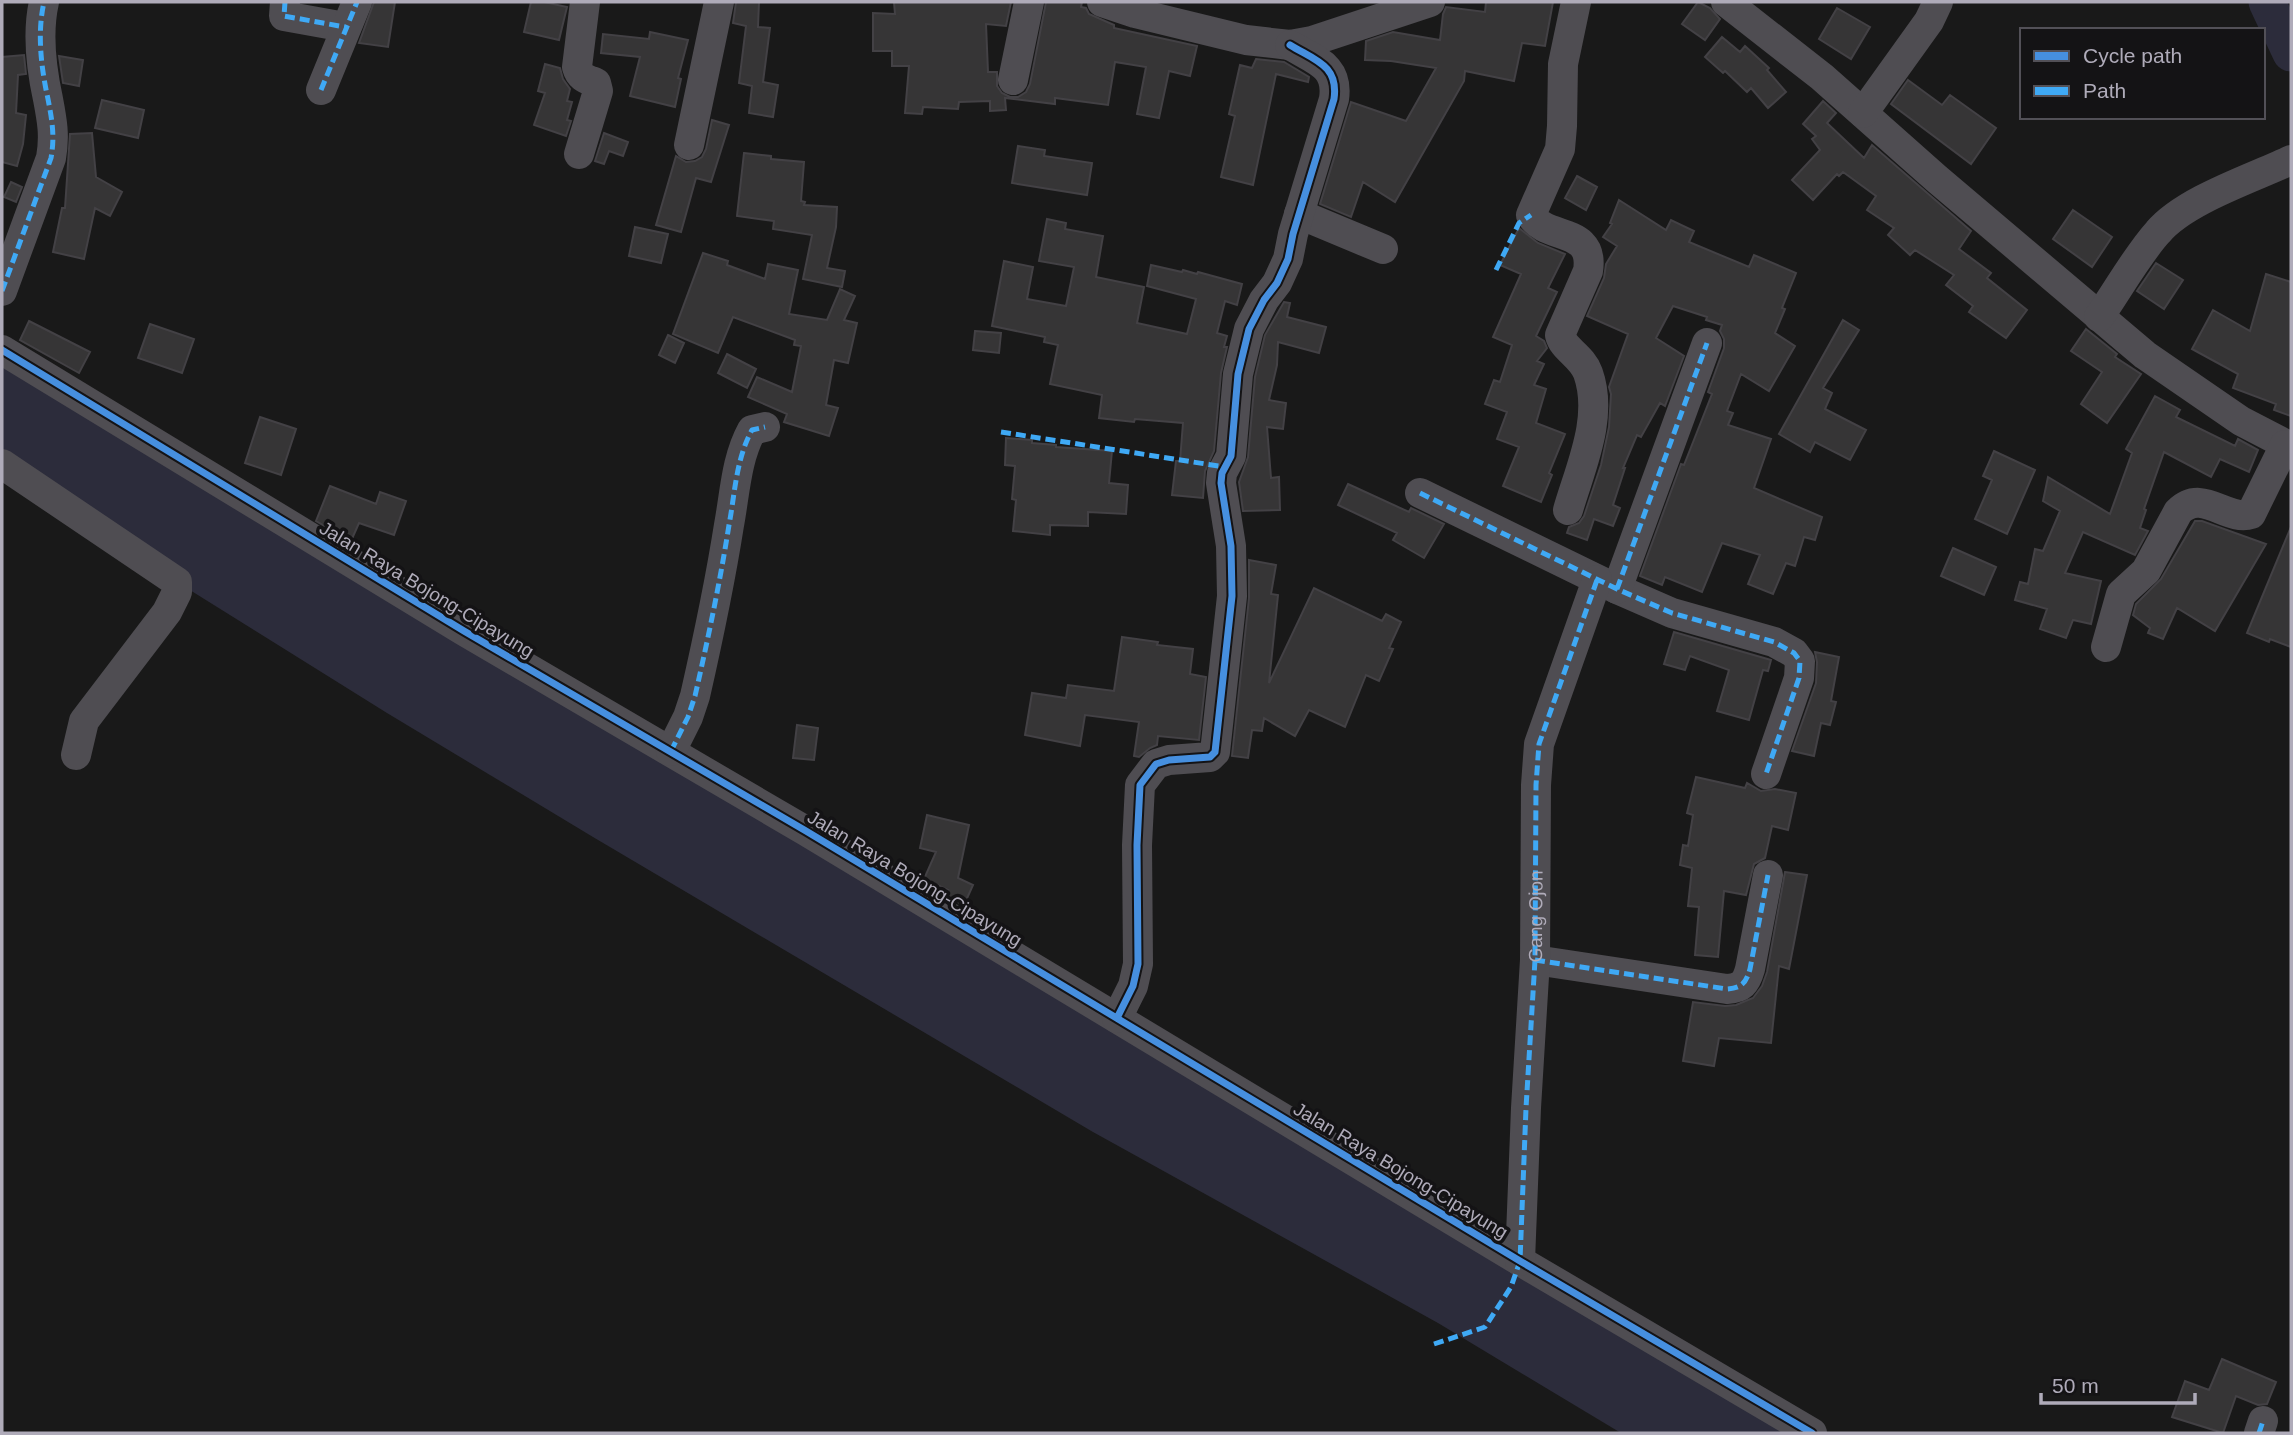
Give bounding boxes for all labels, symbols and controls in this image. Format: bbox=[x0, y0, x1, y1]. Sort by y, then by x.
legend bbox=[2020, 28, 2265, 119]
text: Cycle path bbox=[2083, 44, 2182, 67]
text: Path bbox=[2083, 79, 2126, 102]
street label: Jalan Raya Bojong-Cipayung bbox=[316, 517, 538, 662]
street label: Jalan Raya Bojong-Cipayung bbox=[804, 806, 1026, 951]
street label: Gang Ojon bbox=[1525, 870, 1547, 962]
street label: Jalan Raya Bojong-Cipayung bbox=[1290, 1098, 1512, 1243]
scale bar bbox=[2041, 1362, 2195, 1406]
text: 50 m bbox=[2052, 1374, 2099, 1397]

